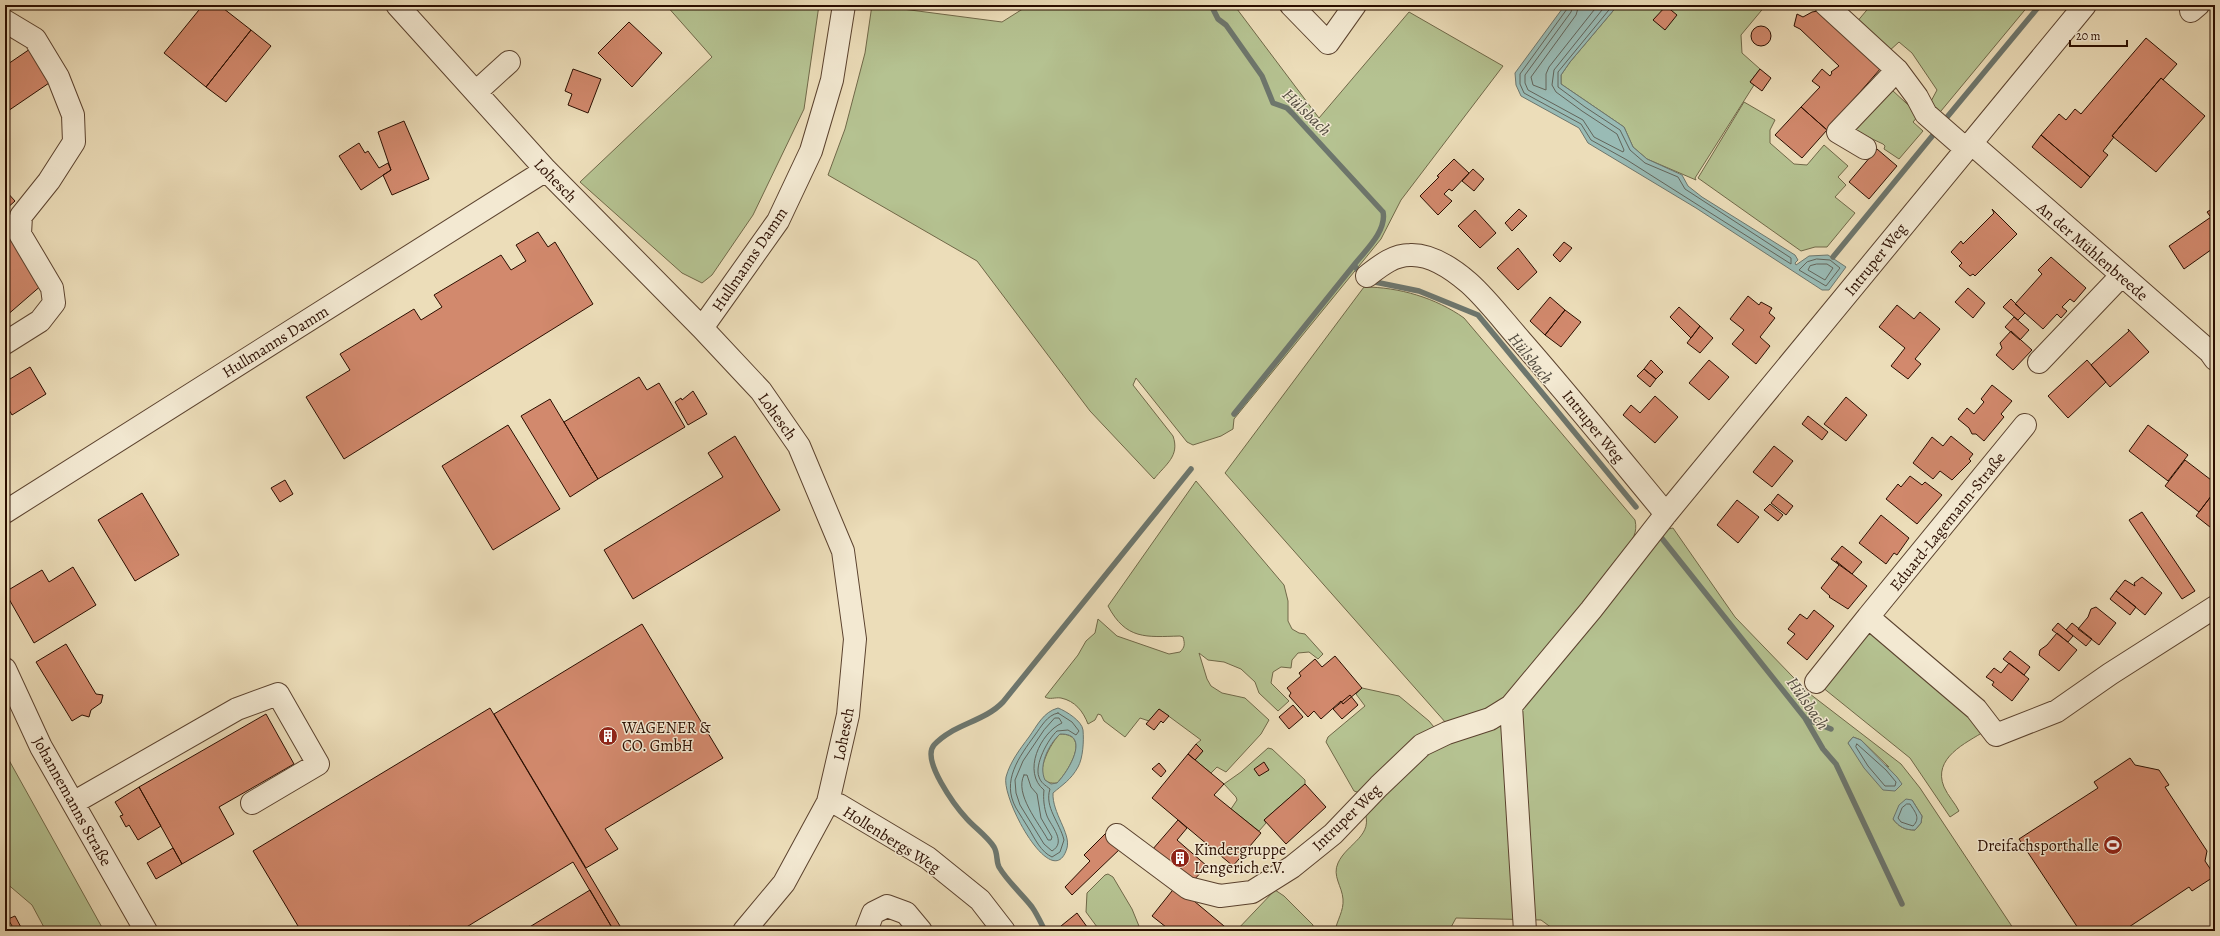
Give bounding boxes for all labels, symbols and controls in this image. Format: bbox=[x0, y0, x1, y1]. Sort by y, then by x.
scale bar bbox=[2070, 22, 2127, 48]
text: 20 m bbox=[2076, 28, 2100, 44]
water label: Hülsbach bbox=[1277, 83, 1336, 141]
street label: Lohesch bbox=[529, 154, 582, 208]
street label: An der Mühlenbreede bbox=[2031, 197, 2153, 306]
street label: Hullmanns Damm bbox=[707, 203, 793, 316]
street label: Intruper Weg bbox=[1840, 218, 1912, 301]
street label: Hullmanns Damm bbox=[218, 300, 333, 383]
water label: Hülsbach bbox=[1503, 328, 1558, 389]
street label: Intruper Weg bbox=[1557, 385, 1629, 468]
street label: Lohesch bbox=[753, 388, 802, 445]
street label: Eduard-Lagemann-Straße bbox=[1885, 448, 2011, 596]
water label: Hülsbach bbox=[1781, 672, 1834, 734]
street label: Lohesch bbox=[828, 705, 860, 763]
place label: WAGENER & CO. GmbH bbox=[621, 717, 711, 757]
building icon: WAGENER & CO. GmbH bbox=[597, 725, 619, 747]
street label: Johannemanns Straße bbox=[27, 733, 117, 870]
street label: Intruper Weg bbox=[1307, 779, 1386, 856]
street label: Hollenbergs Weg bbox=[838, 801, 944, 879]
sports icon: Dreifachsporthalle bbox=[2102, 834, 2124, 856]
place label: Dreifachsporthalle bbox=[1977, 835, 2099, 857]
place label: Kindergruppe Lengerich e.V. bbox=[1194, 839, 1286, 879]
building icon: Kindergruppe Lengerich e.V. bbox=[1169, 847, 1191, 869]

